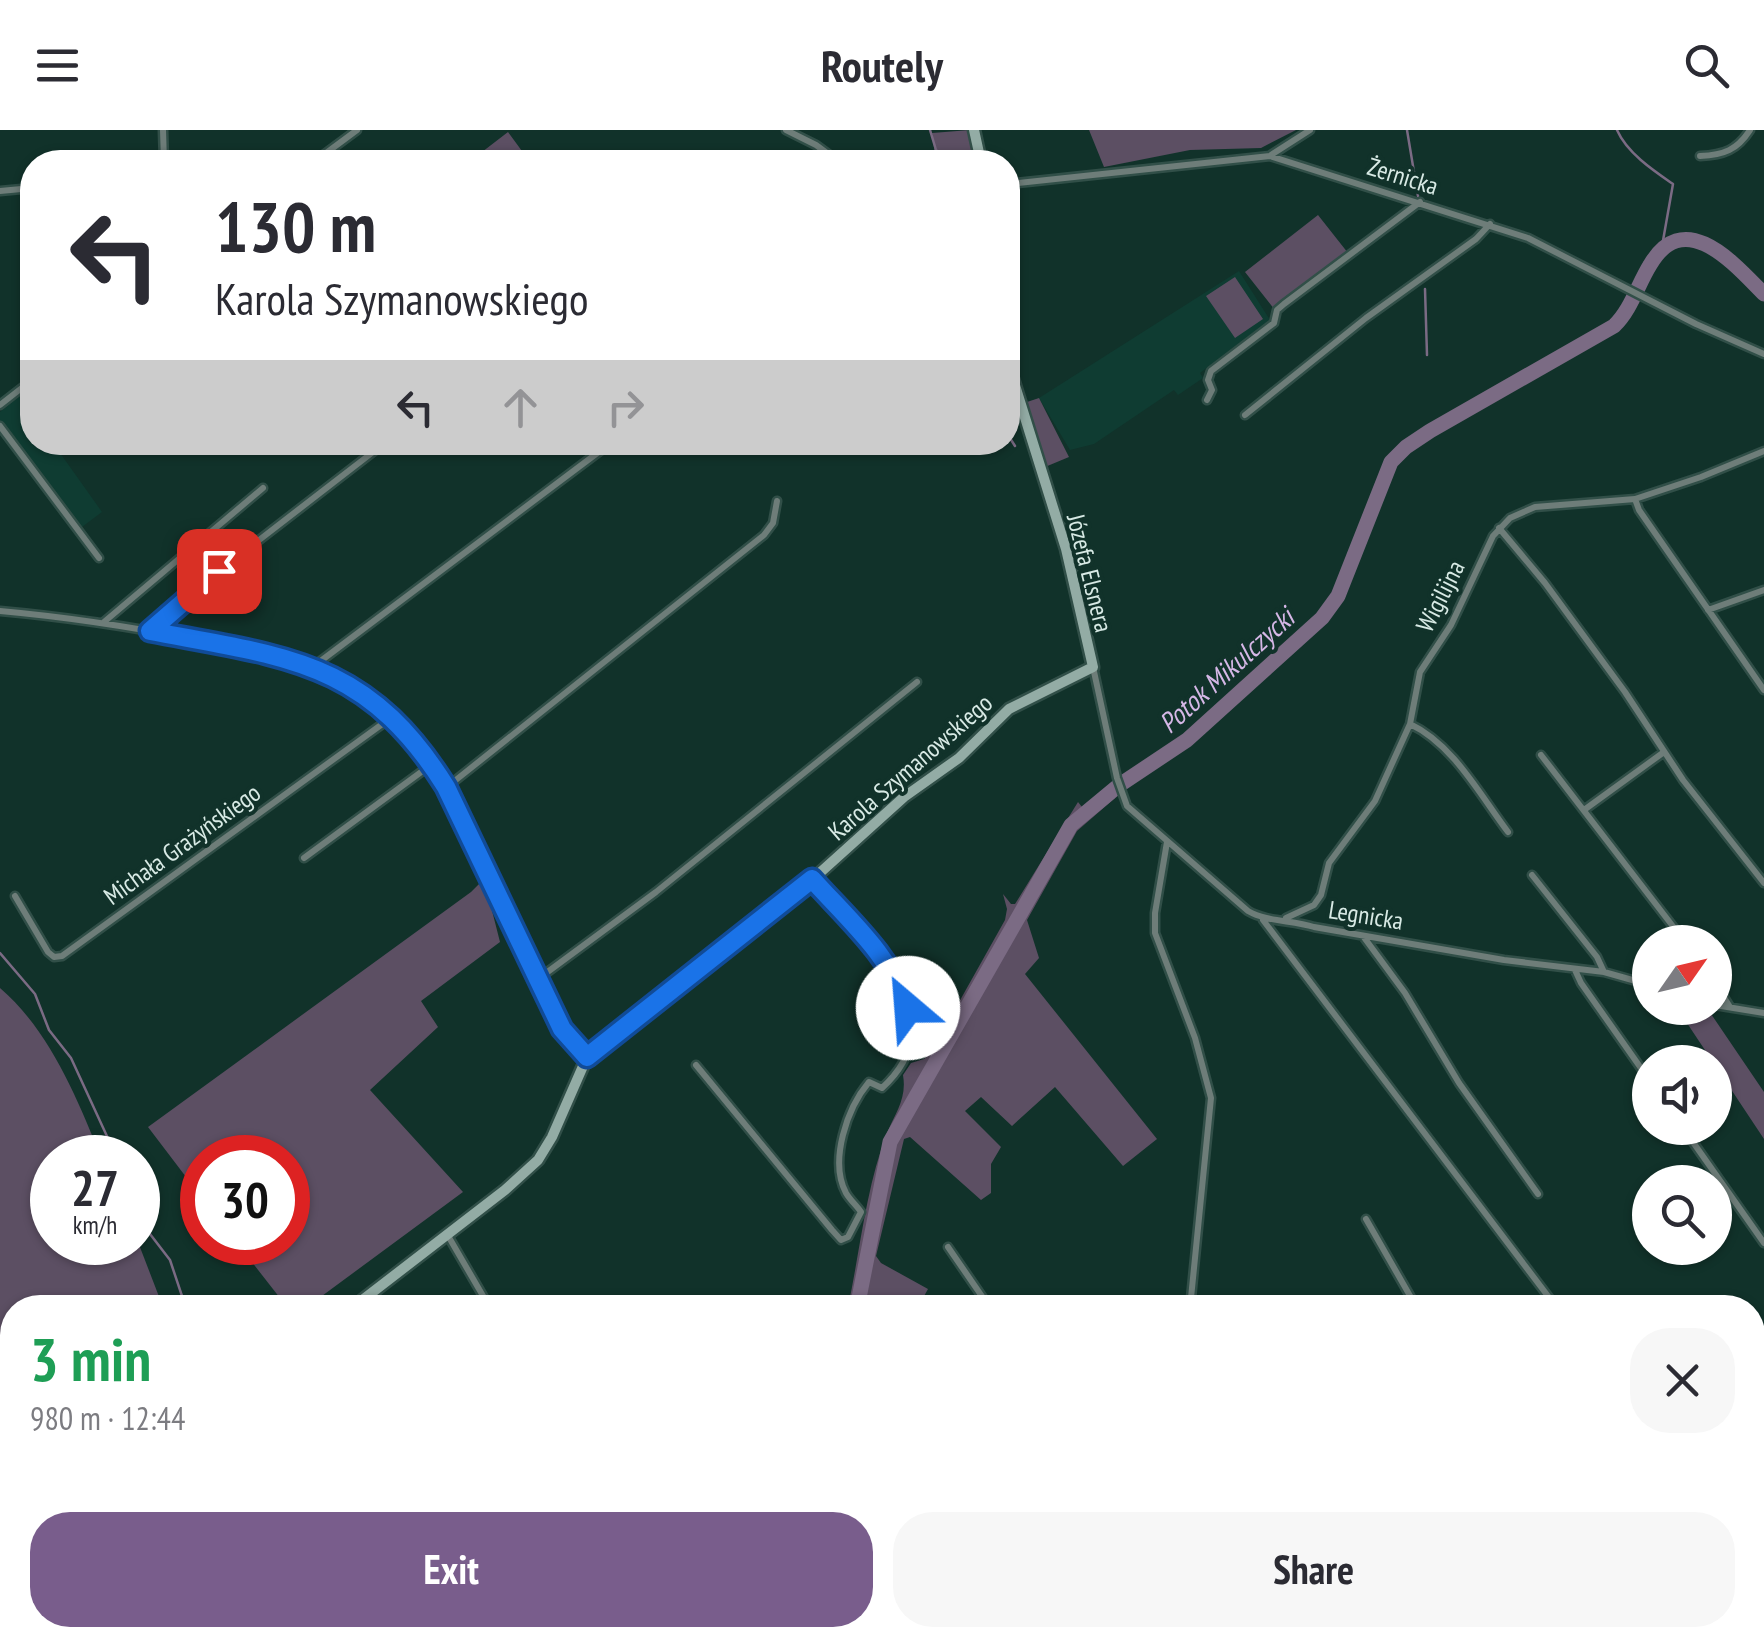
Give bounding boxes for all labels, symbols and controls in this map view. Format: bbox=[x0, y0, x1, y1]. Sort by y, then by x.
text: Routely bbox=[821, 36, 943, 94]
icon: menu bbox=[30, 38, 85, 93]
icon: search bbox=[1679, 38, 1734, 93]
street label: Żernicka bbox=[1364, 150, 1442, 202]
text: 130 m bbox=[215, 181, 376, 271]
icon: left bbox=[50, 190, 180, 320]
text: Karola Szymanowskiego bbox=[215, 269, 588, 327]
icon: left bbox=[388, 380, 443, 435]
icon: ahead bbox=[493, 380, 548, 435]
icon: right bbox=[598, 380, 653, 435]
street label: Józefa Elsnera bbox=[1060, 510, 1120, 635]
pin bbox=[177, 529, 262, 614]
icon: arrive bbox=[192, 544, 247, 599]
street label: Wigilijna bbox=[1408, 555, 1472, 637]
water label: Potok Mikulczycki bbox=[1150, 597, 1304, 741]
street label: Karola Szymanowskiego bbox=[821, 687, 999, 847]
street label: Michała Grażyńskiego bbox=[97, 776, 267, 912]
street label: Legnicka bbox=[1326, 893, 1406, 937]
north arrow bbox=[1632, 925, 1732, 1025]
map controls bbox=[1632, 925, 1732, 1265]
position arrow bbox=[856, 956, 960, 1060]
button: sound bbox=[1632, 1045, 1732, 1145]
speed limit sign: 30 bbox=[180, 1135, 310, 1265]
text: 27 bbox=[71, 1155, 119, 1220]
button: search bbox=[1632, 1165, 1732, 1265]
text: km/h bbox=[73, 1209, 117, 1241]
text: 3 min bbox=[30, 1320, 151, 1398]
button: close bbox=[1630, 1328, 1735, 1433]
text: 980 m · 12:44 bbox=[30, 1397, 185, 1439]
button: Exit bbox=[30, 1512, 873, 1627]
button: Share bbox=[893, 1512, 1735, 1627]

